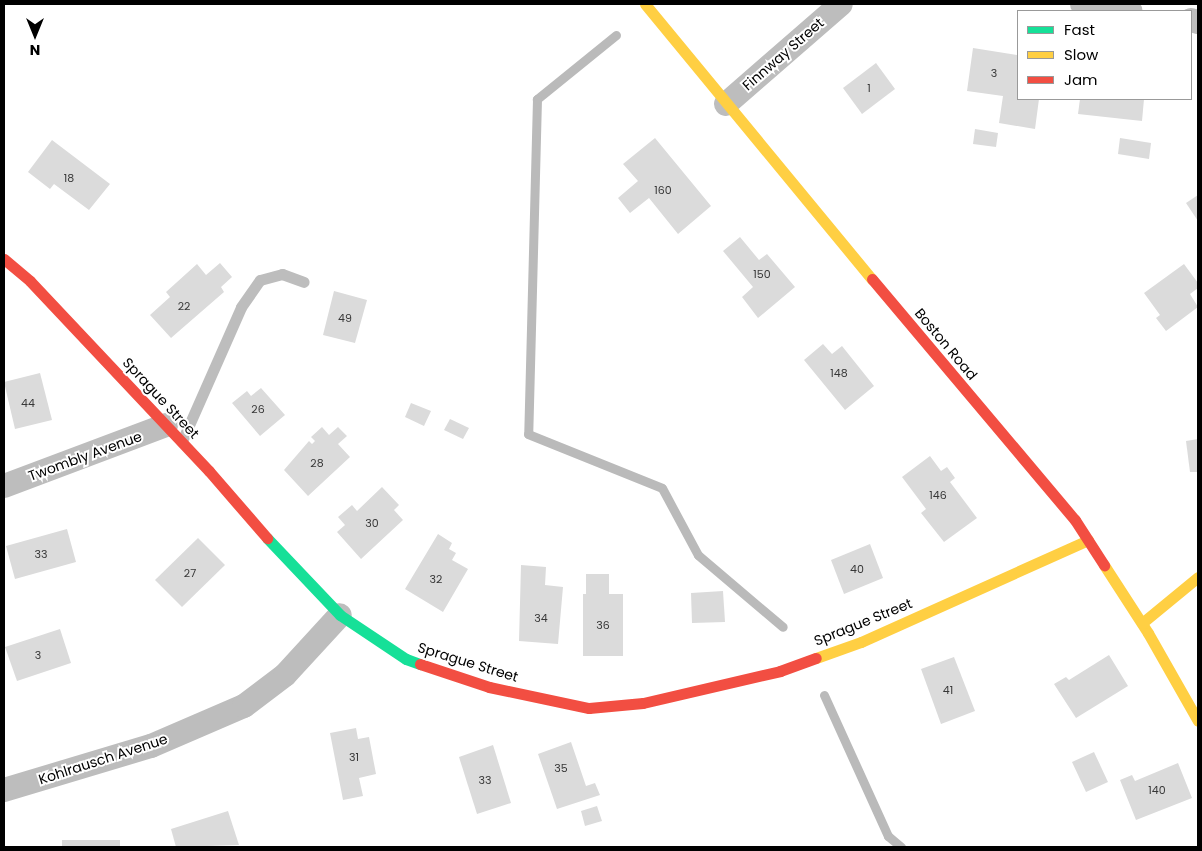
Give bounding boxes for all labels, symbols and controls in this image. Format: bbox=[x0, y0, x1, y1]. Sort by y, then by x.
north arrow bbox=[10, 10, 60, 60]
legend bbox=[1017, 10, 1192, 100]
street label: Finnway Street bbox=[739, 14, 827, 94]
text: Fast bbox=[1064, 19, 1095, 40]
text: N bbox=[30, 40, 40, 60]
text: Slow bbox=[1064, 44, 1098, 65]
house number: 3 bbox=[991, 66, 997, 80]
text: Jam bbox=[1064, 69, 1098, 90]
house number: 1 bbox=[867, 81, 871, 95]
house number: 18 bbox=[64, 171, 74, 185]
house number: 160 bbox=[654, 183, 672, 197]
house number: 150 bbox=[753, 267, 771, 281]
house number: 22 bbox=[178, 299, 190, 313]
street label: Boston Road bbox=[911, 305, 981, 383]
house number: 49 bbox=[338, 311, 352, 325]
street label: Sprague Street bbox=[119, 354, 203, 442]
house number: 148 bbox=[830, 366, 848, 380]
house number: 44 bbox=[21, 396, 35, 410]
house number: 26 bbox=[251, 402, 265, 416]
street label: Twombly Avenue bbox=[26, 428, 144, 484]
house number: 28 bbox=[310, 456, 324, 470]
house number: 146 bbox=[929, 488, 947, 502]
house number: 30 bbox=[365, 516, 379, 530]
house number: 33 bbox=[35, 547, 47, 561]
house number: 40 bbox=[850, 562, 864, 576]
house number: 27 bbox=[184, 566, 196, 580]
house number: 32 bbox=[430, 572, 442, 586]
street label: Sprague Street bbox=[812, 595, 914, 649]
house number: 34 bbox=[534, 611, 548, 625]
house number: 36 bbox=[596, 618, 610, 632]
street label: Sprague Street bbox=[416, 639, 520, 685]
house number: 3 bbox=[35, 648, 41, 662]
house number: 41 bbox=[943, 683, 953, 697]
street label: Kohlrausch Avenue bbox=[36, 730, 170, 788]
house number: 31 bbox=[349, 750, 359, 764]
house number: 35 bbox=[554, 761, 568, 775]
house number: 33 bbox=[479, 773, 491, 787]
house number: 140 bbox=[1148, 783, 1166, 797]

